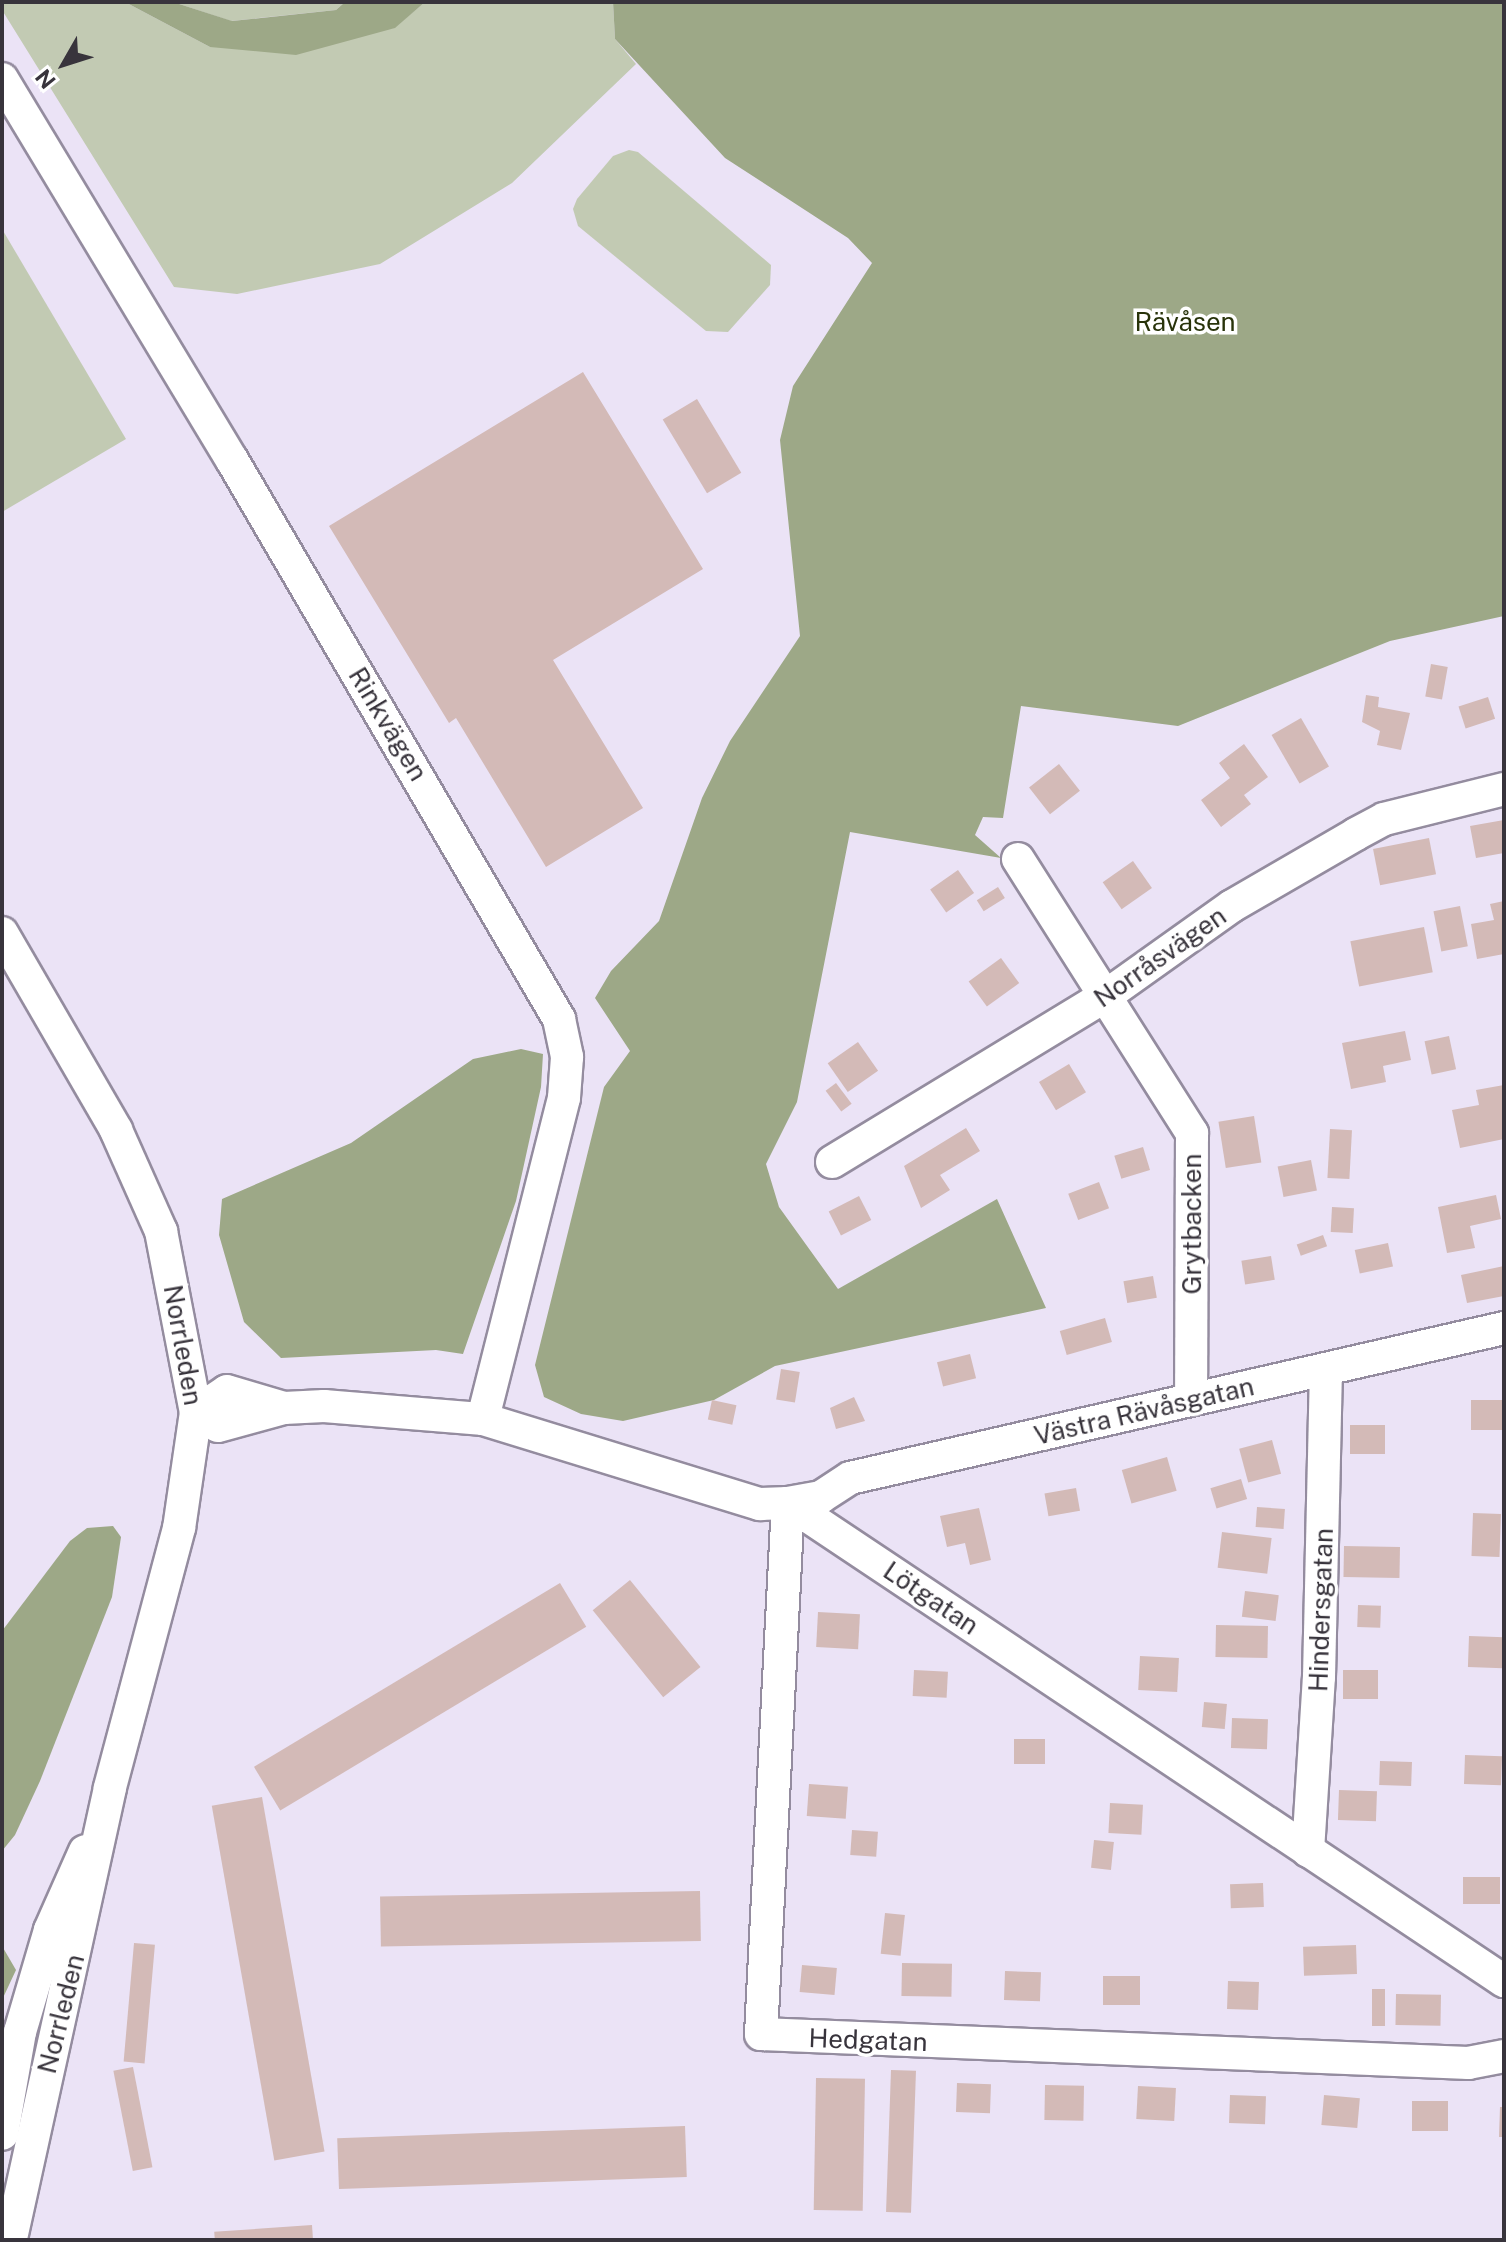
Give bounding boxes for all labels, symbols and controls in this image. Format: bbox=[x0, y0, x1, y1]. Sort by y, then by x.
north arrow bbox=[24, 24, 104, 104]
text: N bbox=[30, 64, 61, 94]
park label: Rävåsen bbox=[1134, 306, 1236, 338]
street label: Rinkvägen bbox=[342, 662, 434, 786]
street label: Norråsvägen bbox=[1088, 900, 1232, 1014]
street label: Grytbacken bbox=[1176, 1153, 1208, 1295]
street label: Norrleden bbox=[157, 1282, 209, 1408]
street label: Västra Rävåsgatan bbox=[1031, 1371, 1257, 1451]
street label: Hindersgatan bbox=[1303, 1528, 1339, 1692]
street label: Lötgatan bbox=[877, 1555, 985, 1641]
street label: Norrleden bbox=[31, 1951, 91, 2077]
street label: Hedgatan bbox=[808, 2022, 928, 2058]

